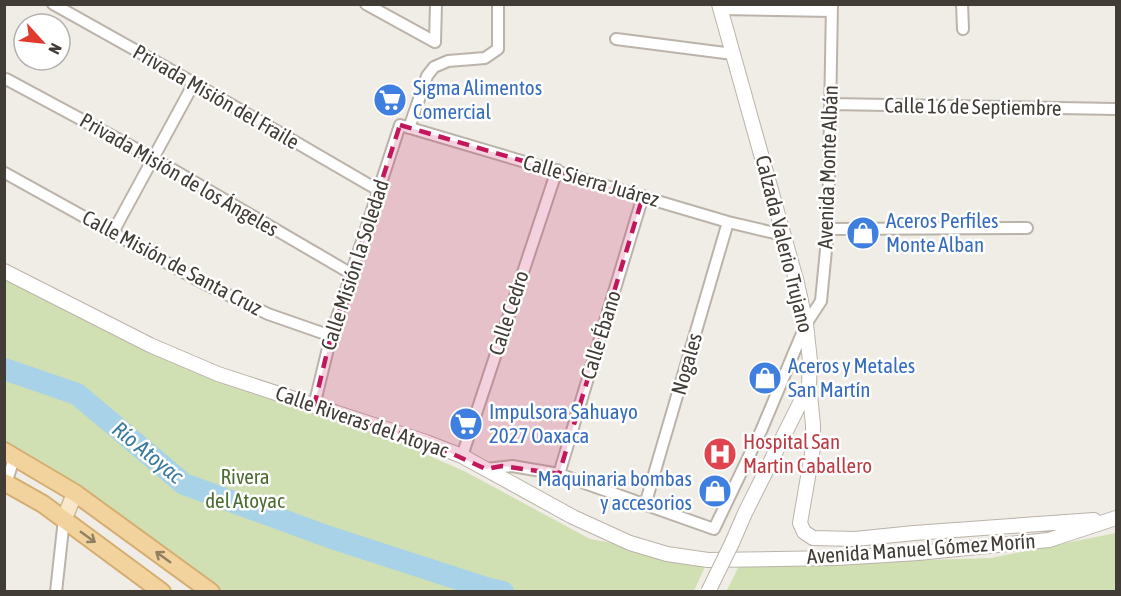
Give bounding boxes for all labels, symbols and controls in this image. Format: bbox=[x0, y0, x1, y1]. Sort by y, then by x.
north arrow bbox=[12, 12, 72, 72]
street label: Privada Misión del Fraile bbox=[129, 39, 304, 153]
text: N bbox=[45, 41, 66, 57]
place label: Sigma Alimentos Comercial bbox=[413, 75, 542, 123]
supermarket icon: Sigma Alimentos Comercial bbox=[372, 82, 408, 118]
street label: Avenida Monte Albán bbox=[812, 85, 842, 249]
street label: Calle 16 de Septiembre bbox=[884, 92, 1062, 120]
street label: Privada Misión de los Ángeles bbox=[76, 107, 283, 241]
street label: Calle Sierra Juárez bbox=[521, 149, 662, 211]
street label: Calzada Valerio Trujano bbox=[751, 153, 819, 335]
street label: Calle Misión la Soledad bbox=[315, 176, 393, 353]
street label: Calle Misión de Santa Cruz bbox=[79, 205, 267, 320]
place label: Aceros Perfiles Monte Alban bbox=[886, 208, 998, 256]
shop icon: Aceros Perfiles Monte Alban bbox=[845, 215, 881, 251]
street label: Calle Cedro bbox=[483, 267, 533, 358]
street label: Calle Ébano bbox=[575, 288, 625, 382]
street label: Nogales bbox=[666, 330, 706, 397]
place label: Aceros y Metales San Martín bbox=[788, 353, 915, 401]
shop icon: Aceros y Metales San Martín bbox=[747, 360, 783, 396]
street label: Calle Riveras del Atoyac bbox=[273, 380, 452, 462]
place label: Impulsora Sahuayo 2027 Oaxaca bbox=[489, 399, 638, 447]
supermarket icon: Impulsora Sahuayo 2027 Oaxaca bbox=[448, 406, 484, 442]
water label: Río Atoyac bbox=[107, 416, 189, 489]
place label: Hospital San Martin Caballero bbox=[743, 429, 872, 477]
hospital icon: Hospital San Martin Caballero bbox=[702, 436, 738, 472]
park label: Rivera del Atoyac bbox=[205, 464, 285, 512]
place label: Maquinaria bombas y accesorios bbox=[538, 466, 692, 514]
shop icon: Maquinaria bombas y accesorios bbox=[697, 473, 733, 509]
street label: Avenida Manuel Gómez Morín bbox=[806, 528, 1036, 568]
one-way arrow bbox=[80, 531, 96, 543]
one-way arrow bbox=[156, 551, 172, 563]

